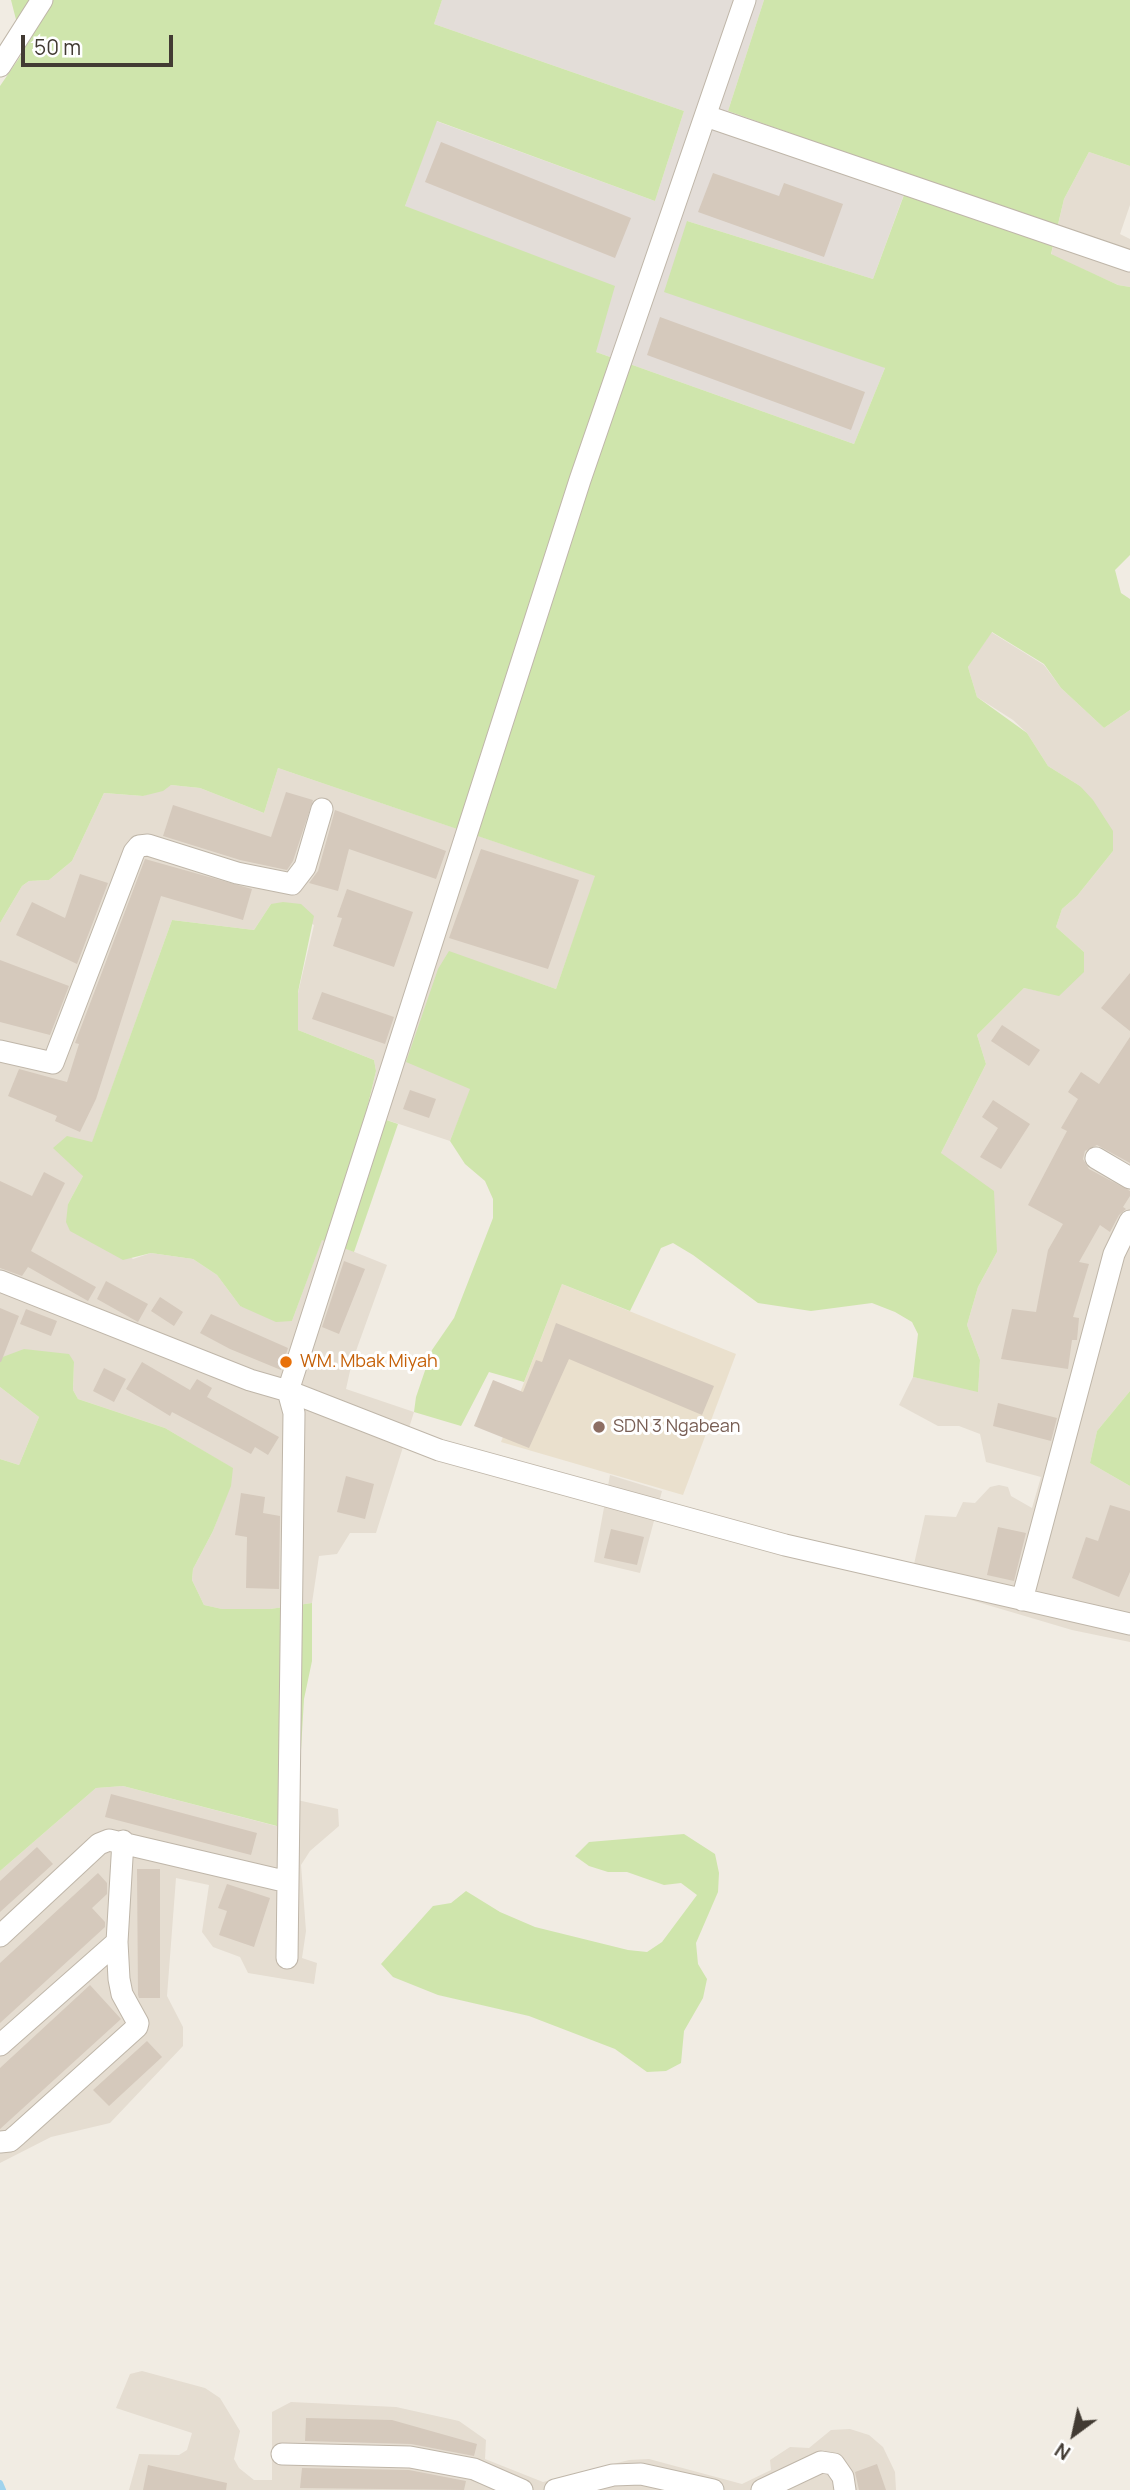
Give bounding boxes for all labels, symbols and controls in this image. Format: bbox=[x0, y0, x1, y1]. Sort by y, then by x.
scale bar bbox=[24, 21, 177, 65]
text: 50 m bbox=[34, 33, 81, 61]
place label: WM. Mbak Miyah bbox=[300, 1351, 438, 1373]
marker: WM. Mbak Miyah bbox=[278, 1354, 294, 1370]
place label: SDN 3 Ngabean bbox=[613, 1416, 740, 1438]
marker: SDN 3 Ngabean bbox=[591, 1419, 607, 1435]
north arrow bbox=[1039, 2399, 1109, 2469]
text: N bbox=[1050, 2437, 1075, 2466]

